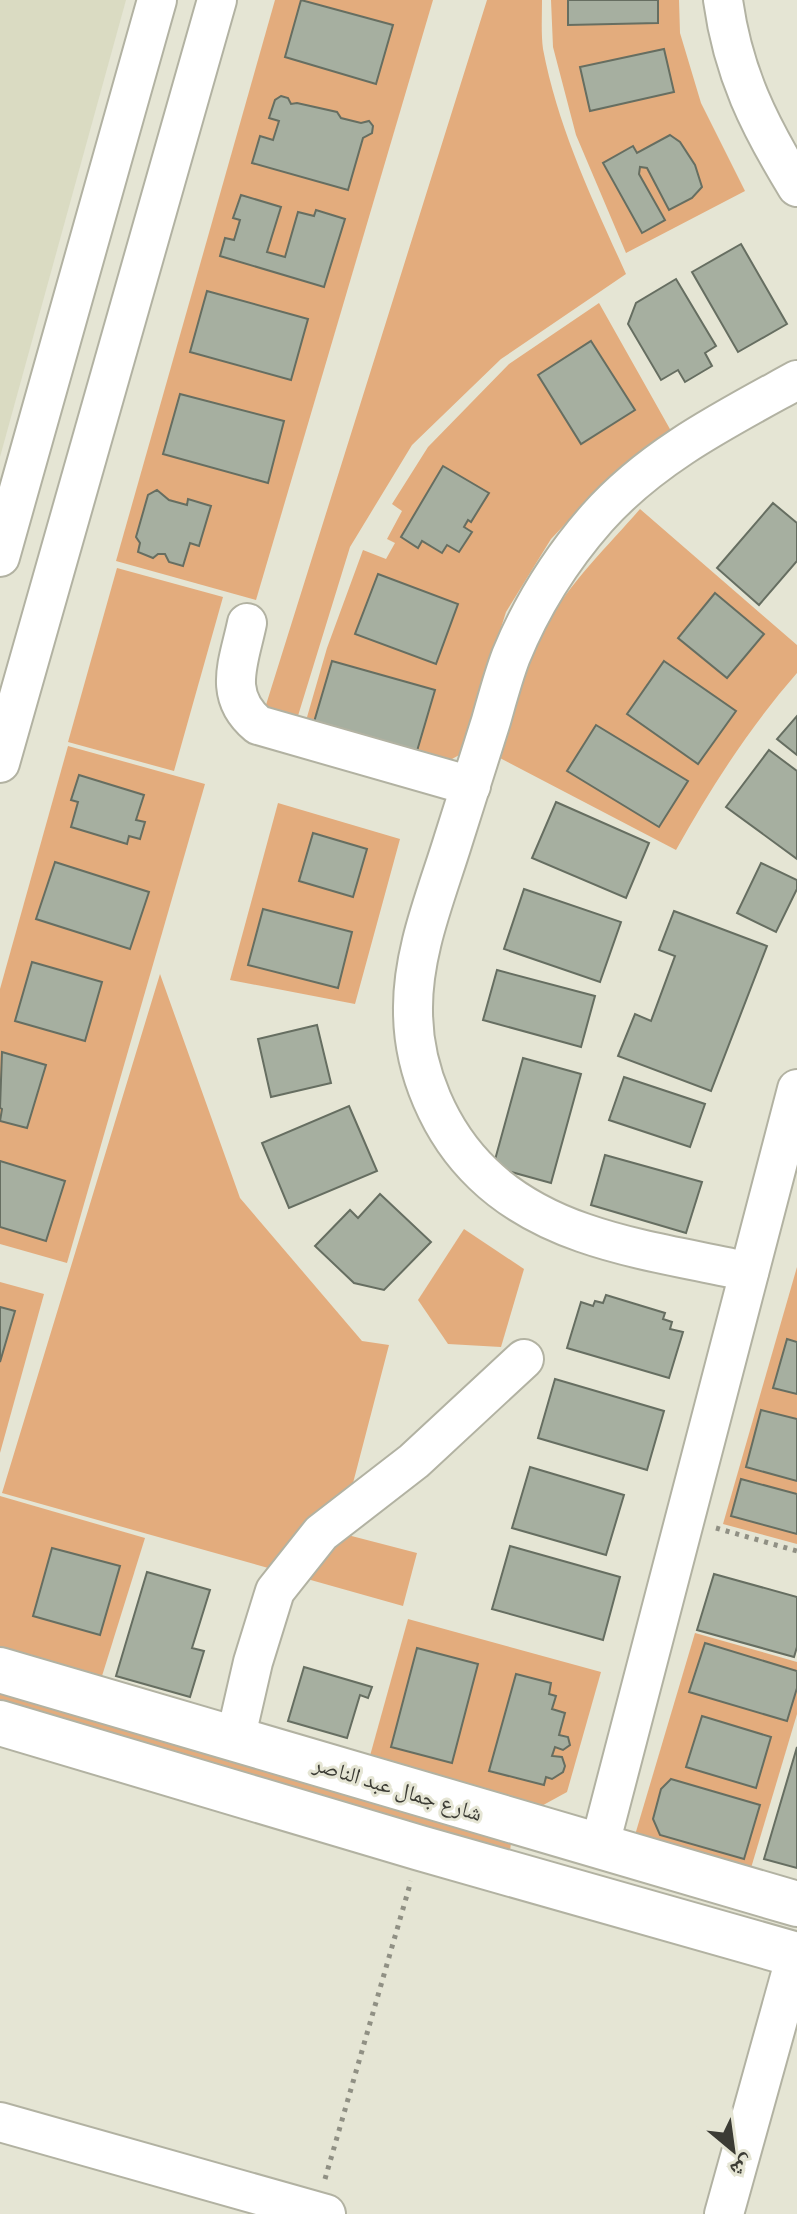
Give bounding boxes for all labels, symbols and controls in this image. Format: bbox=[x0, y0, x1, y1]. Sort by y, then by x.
street label: شارع جمال عبد الناصر bbox=[309, 1748, 486, 1827]
north arrow bbox=[693, 2110, 773, 2190]
text: ش bbox=[726, 2150, 760, 2186]

